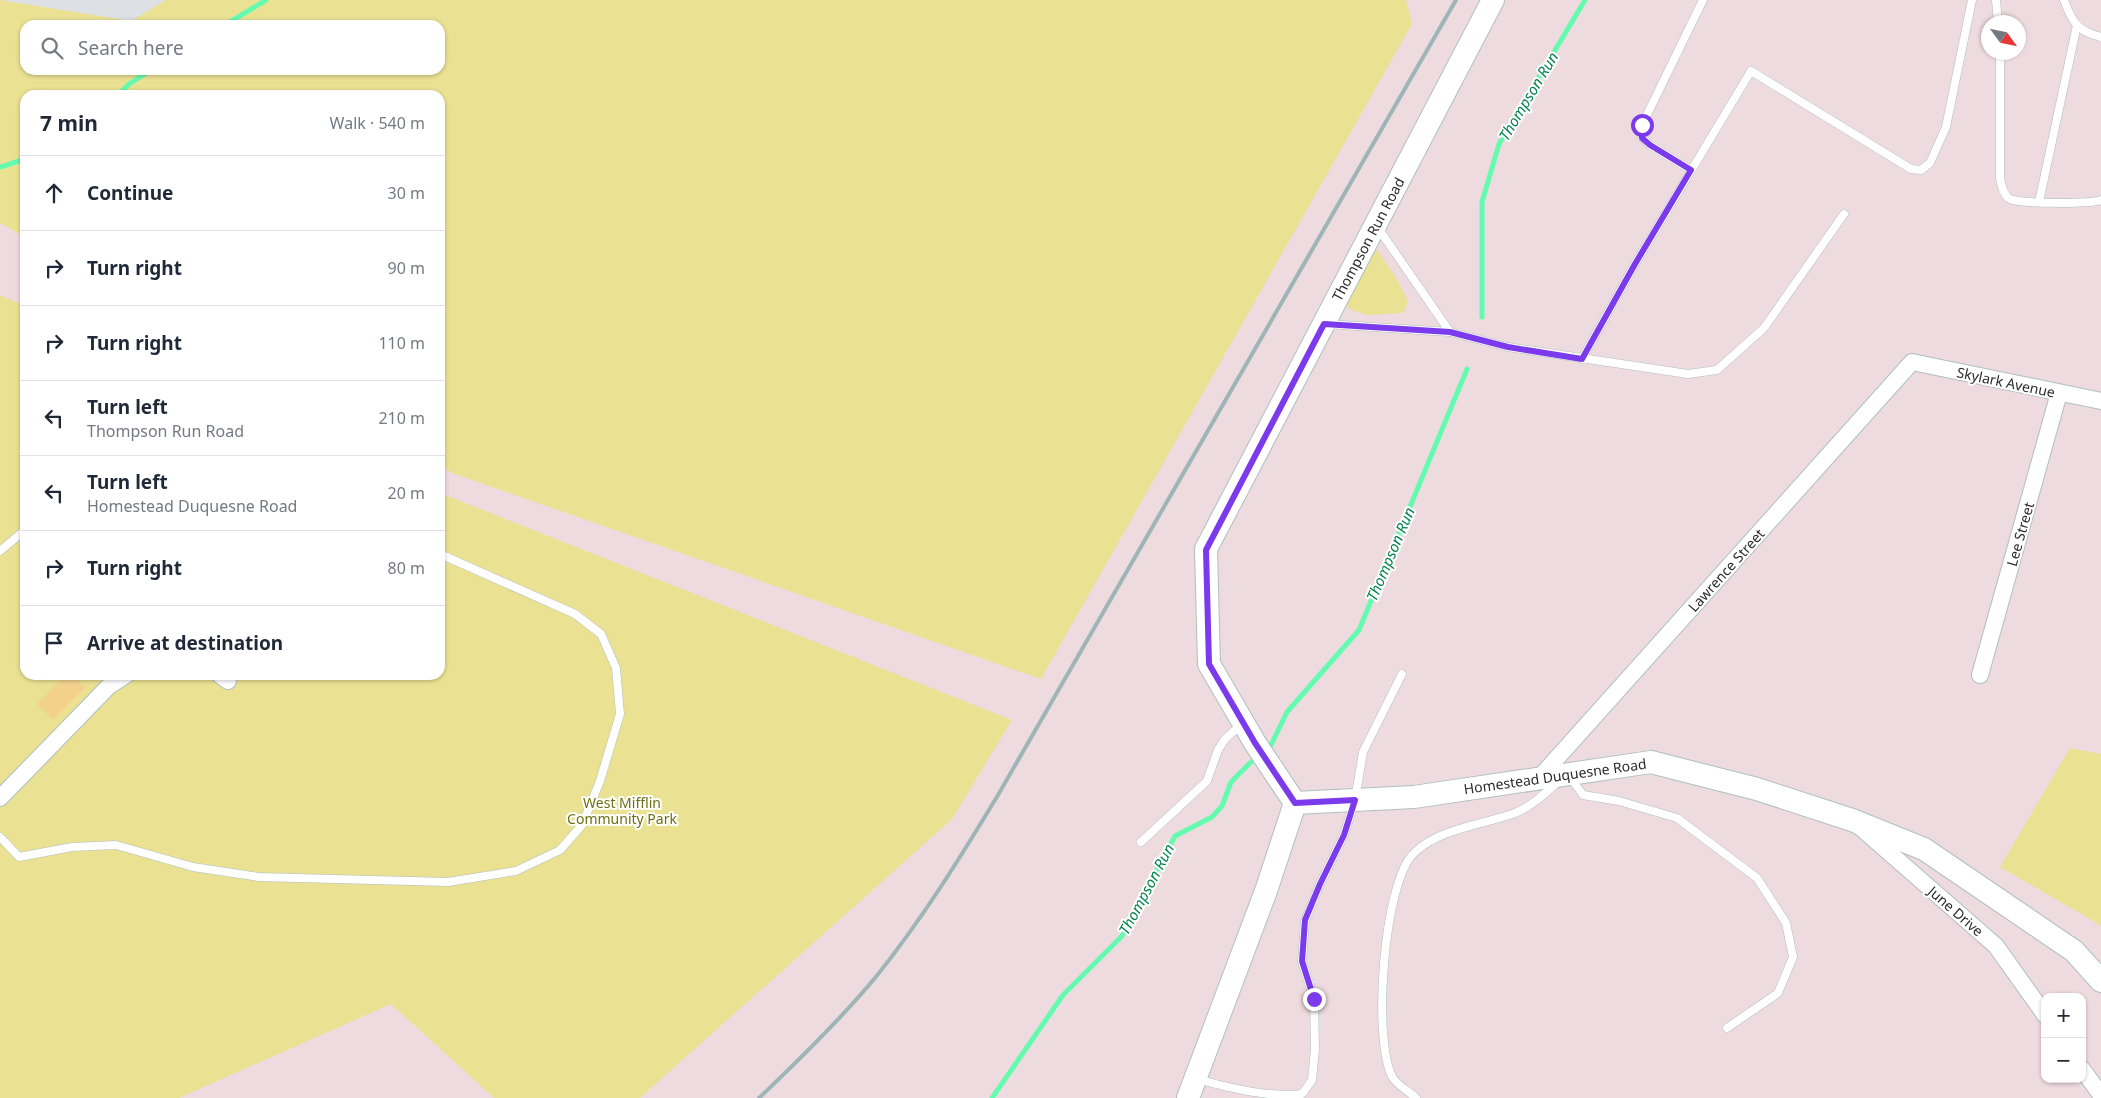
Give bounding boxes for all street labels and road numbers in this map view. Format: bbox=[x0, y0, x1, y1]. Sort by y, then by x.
street label: Thompson Run Road bbox=[1327, 174, 1409, 304]
street label: Skylark Avenue bbox=[1955, 362, 2057, 402]
street label: Lee Street bbox=[2002, 500, 2038, 568]
street label: Lawrence Street bbox=[1684, 524, 1768, 616]
street label: Homestead Duquesne Road bbox=[1462, 754, 1648, 798]
street label: June Drive bbox=[1923, 880, 1988, 940]

